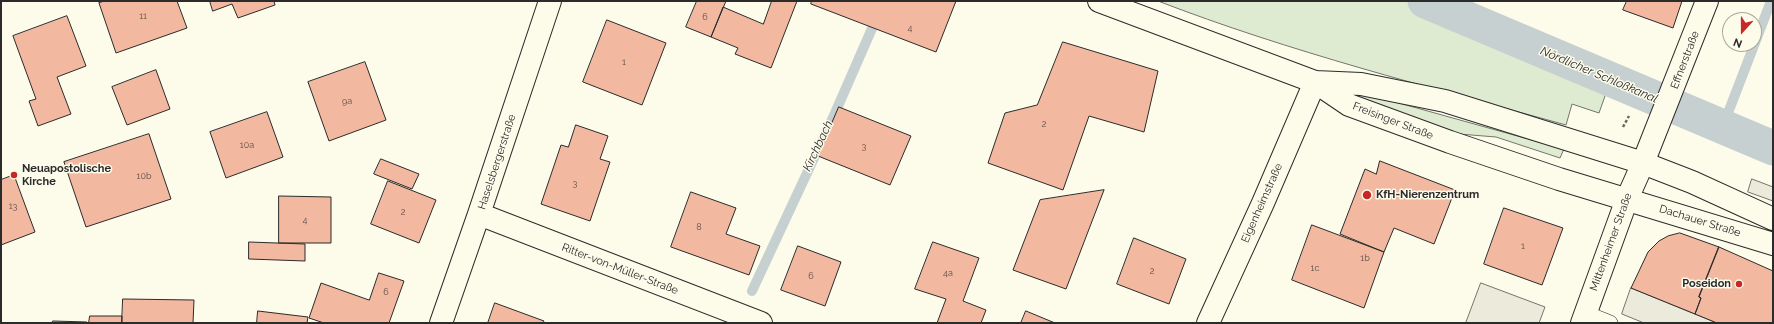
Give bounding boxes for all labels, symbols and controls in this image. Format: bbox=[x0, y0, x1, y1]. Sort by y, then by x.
house number: 11 bbox=[139, 11, 147, 21]
house number: 6 bbox=[702, 12, 708, 22]
north arrow bbox=[1722, 12, 1762, 52]
house number: 4 bbox=[908, 23, 912, 33]
street label: Effnerstraße bbox=[1668, 29, 1702, 91]
text: N bbox=[1732, 35, 1744, 50]
water label: Nördlicher Schloßkanal bbox=[1538, 44, 1660, 106]
house number: 1 bbox=[622, 57, 626, 67]
house number: 9a bbox=[342, 96, 352, 106]
street label: Freisinger Straße bbox=[1351, 100, 1435, 142]
street label: Haselsbergerstraße bbox=[475, 113, 519, 211]
water label: Kirchbach bbox=[800, 118, 836, 174]
house number: 2 bbox=[1042, 119, 1046, 129]
house number: 10a bbox=[240, 140, 254, 150]
house number: 3 bbox=[862, 141, 866, 151]
street label: Eigenheimstraße bbox=[1239, 161, 1285, 245]
place label: Neuapostolische Kirche bbox=[22, 162, 111, 188]
marker: Neuapostolische Kirche bbox=[9, 170, 19, 180]
house number: 10b bbox=[137, 171, 151, 181]
house number: 3 bbox=[573, 178, 577, 188]
place label: KfH-Nierenzentrum bbox=[1376, 188, 1479, 202]
marker: KfH-Nierenzentrum bbox=[1361, 189, 1373, 201]
street label: Mittenheimer Straße bbox=[1587, 191, 1635, 293]
house number: 13 bbox=[9, 201, 17, 211]
street label: Dachauer Straße bbox=[1658, 202, 1742, 240]
house number: 2 bbox=[401, 207, 405, 217]
house number: 4 bbox=[303, 215, 307, 225]
house number: 8 bbox=[696, 222, 702, 232]
street label: Ritter-von-Müller-Straße bbox=[560, 241, 680, 297]
house number: 1 bbox=[1521, 241, 1525, 251]
house number: 1b bbox=[1360, 253, 1370, 263]
house number: 1c bbox=[1311, 263, 1319, 273]
house number: 2 bbox=[1150, 266, 1154, 276]
house number: 4a bbox=[943, 268, 953, 278]
house number: 6 bbox=[808, 271, 814, 281]
place label: Poseidon bbox=[1682, 277, 1731, 291]
marker: Poseidon bbox=[1734, 279, 1744, 289]
house number: 6 bbox=[383, 287, 389, 297]

